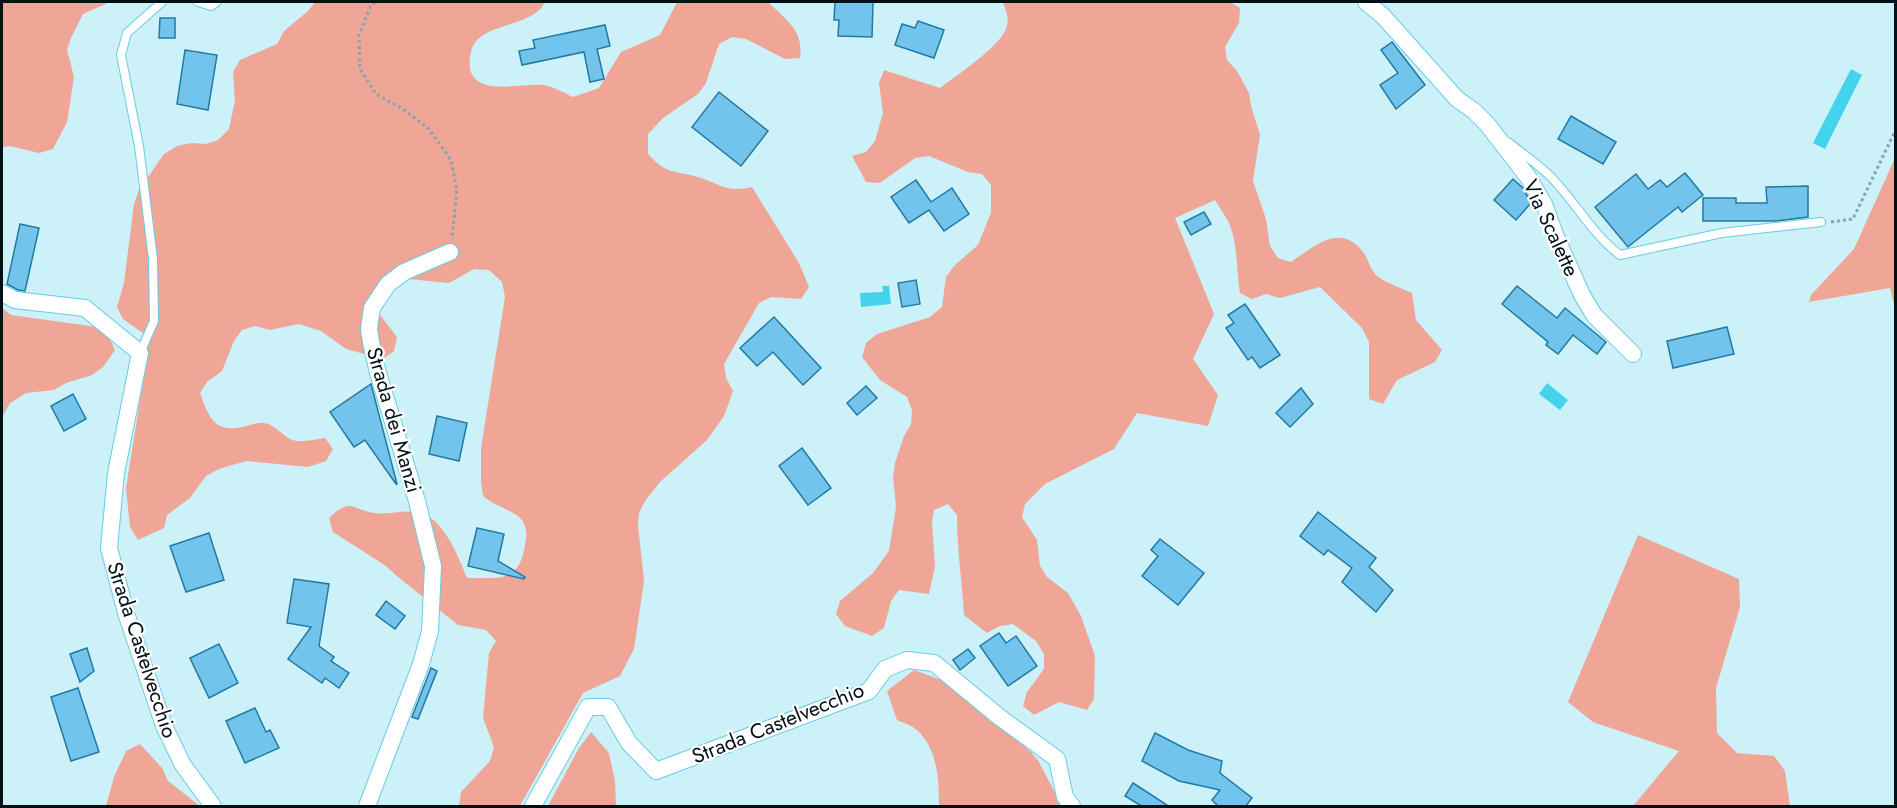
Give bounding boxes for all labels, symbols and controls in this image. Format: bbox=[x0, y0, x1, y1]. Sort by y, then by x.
street label: Via Scalette bbox=[1515, 175, 1587, 282]
street label: Strada dei Manzi bbox=[359, 344, 429, 496]
street label: Strada Castelvecchio bbox=[99, 558, 185, 742]
street label: Strada Castelvecchio bbox=[687, 675, 869, 771]

